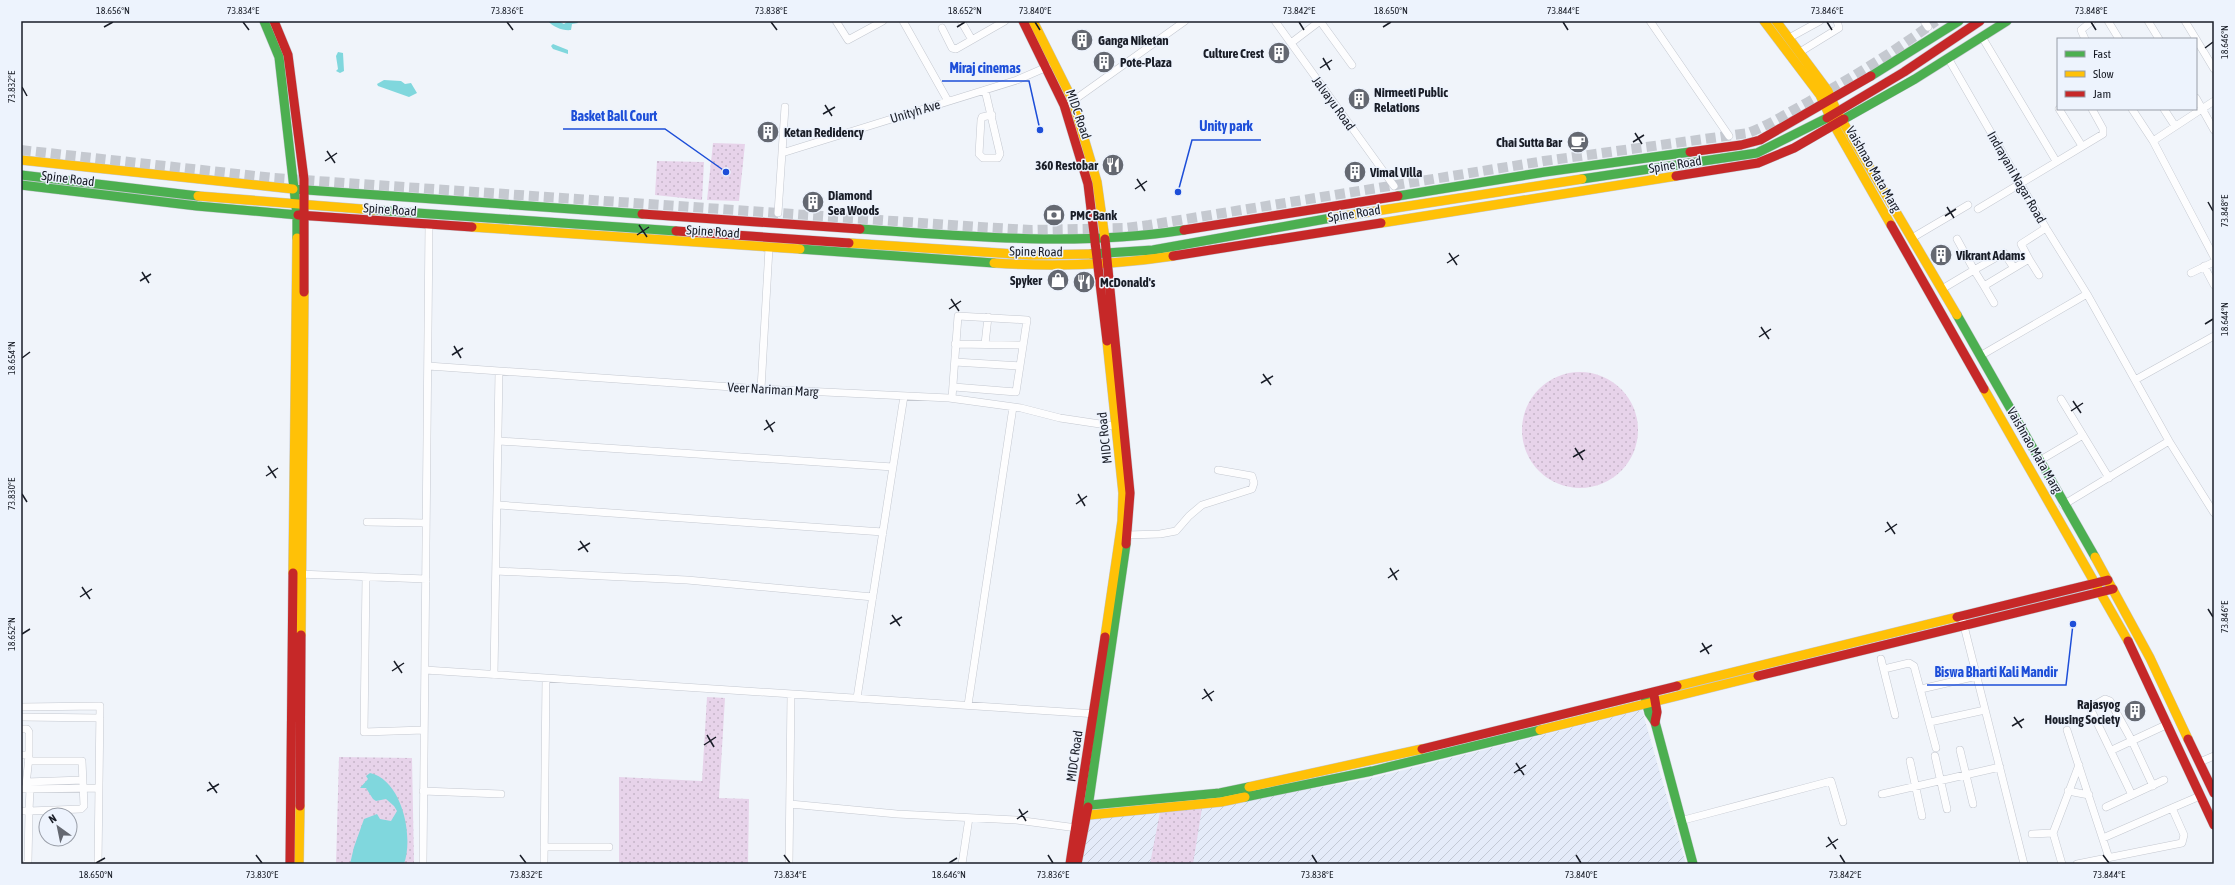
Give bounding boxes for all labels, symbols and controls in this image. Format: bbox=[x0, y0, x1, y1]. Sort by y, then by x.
text: 18.656°N bbox=[96, 5, 130, 16]
text: 73.834°E bbox=[227, 5, 260, 16]
text: 73.836°E bbox=[491, 5, 524, 16]
text: 73.838°E bbox=[755, 5, 788, 16]
text: 18.652°N bbox=[948, 5, 982, 16]
text: 73.840°E bbox=[1019, 5, 1052, 16]
text: 73.842°E bbox=[1283, 5, 1316, 16]
text: 18.650°N bbox=[1374, 5, 1408, 16]
text: 73.844°E bbox=[1547, 5, 1580, 16]
text: 73.846°E bbox=[1811, 5, 1844, 16]
text: 73.848°E bbox=[2075, 5, 2108, 16]
text: 18.646°N bbox=[2219, 25, 2230, 59]
building icon: Ganga Niketan bbox=[1069, 27, 1095, 53]
place label: Ganga Niketan bbox=[1098, 33, 1169, 48]
legend bbox=[2057, 38, 2197, 110]
building icon: Culture Crest bbox=[1266, 40, 1292, 66]
place label: Culture Crest bbox=[1203, 46, 1264, 61]
text: Fast bbox=[2093, 47, 2111, 61]
building icon: Pote-Plaza bbox=[1091, 49, 1117, 75]
callout: Miraj cinemas bbox=[942, 55, 1029, 81]
place label: Pote-Plaza bbox=[1120, 55, 1172, 70]
text: Miraj cinemas bbox=[949, 60, 1021, 76]
text: Slow bbox=[2093, 67, 2114, 81]
text: 73.832°E bbox=[6, 70, 17, 103]
street label: Jalvayu Road bbox=[1309, 73, 1358, 133]
place label: Nirmeeti Public Relations bbox=[1374, 85, 1448, 115]
building icon: Nirmeeti Public Relations bbox=[1346, 86, 1372, 112]
street label: MIDC Road bbox=[1063, 87, 1094, 141]
text: Jam bbox=[2093, 87, 2111, 101]
street label: Unityh Ave bbox=[888, 97, 942, 126]
callout: Basket Ball Court bbox=[563, 103, 665, 129]
text: Basket Ball Court bbox=[571, 108, 657, 124]
callout: Unity park bbox=[1192, 114, 1261, 140]
text: Unity park bbox=[1199, 118, 1254, 134]
building icon: Ketan Redidency bbox=[755, 119, 781, 145]
street label: Vaishnao Mata Marg bbox=[1843, 124, 1904, 215]
place label: Ketan Redidency bbox=[784, 125, 865, 140]
cafe icon: Chai Sutta Bar bbox=[1565, 129, 1591, 155]
street label: Indrayani Nagar Road bbox=[1984, 129, 2049, 226]
place label: Chai Sutta Bar bbox=[1496, 135, 1563, 150]
restaurant icon: 360 Restobar bbox=[1100, 152, 1126, 178]
street label: Spine Road bbox=[1648, 153, 1703, 176]
place label: 360 Restobar bbox=[1035, 158, 1099, 173]
building icon: Vimal Villa bbox=[1342, 159, 1368, 185]
place label: Vimal Villa bbox=[1369, 165, 1422, 180]
street label: Spine Road bbox=[41, 168, 95, 189]
place label: Diamond Sea Woods bbox=[828, 188, 880, 218]
building icon: Diamond Sea Woods bbox=[800, 189, 826, 215]
text: 73.848°E bbox=[2219, 194, 2230, 227]
street label: Spine Road bbox=[363, 200, 417, 219]
bank icon: PMC Bank bbox=[1041, 202, 1067, 228]
street label: Spine Road bbox=[1327, 202, 1382, 225]
place label: PMC Bank bbox=[1070, 208, 1117, 223]
street label: Spine Road bbox=[686, 222, 740, 241]
building icon: Vikrant Adams bbox=[1928, 242, 1954, 268]
street label: Spine Road bbox=[1009, 244, 1063, 259]
place label: Vikrant Adams bbox=[1955, 248, 2025, 263]
shop icon: Spyker bbox=[1045, 267, 1071, 293]
restaurant icon: McDonald's bbox=[1071, 269, 1097, 295]
place label: Spyker bbox=[1010, 273, 1043, 288]
place label: McDonald's bbox=[1100, 275, 1156, 290]
text: 18.644°N bbox=[2219, 302, 2230, 336]
text: 18.654°N bbox=[6, 341, 17, 375]
street label: Veer Nariman Marg bbox=[727, 380, 819, 399]
street label: Vaishnao Mata Marg bbox=[2004, 405, 2065, 496]
street label: MIDC Road bbox=[1094, 411, 1115, 464]
text: 73.830°E bbox=[6, 477, 17, 510]
text: 73.846°E bbox=[2219, 600, 2230, 633]
text: 18.652°N bbox=[6, 617, 17, 651]
callout: Biswa Bharti Kali Mandir bbox=[1927, 659, 2066, 685]
text: Biswa Bharti Kali Mandir bbox=[1934, 664, 2058, 680]
place label: Rajasyog Housing Society bbox=[2044, 697, 2121, 727]
building icon: Rajasyog Housing Society bbox=[2122, 698, 2148, 724]
street label: MIDC Road bbox=[1063, 729, 1086, 783]
north arrow bbox=[38, 807, 78, 847]
text: N bbox=[47, 812, 59, 825]
text: 18.650°N bbox=[79, 869, 113, 880]
text: 73.830°E bbox=[246, 869, 279, 880]
text: 73.832°E bbox=[510, 869, 543, 880]
text: 73.834°E bbox=[774, 869, 807, 880]
text: 18.646°N bbox=[932, 869, 966, 880]
text: 73.836°E bbox=[1037, 869, 1070, 880]
text: 73.838°E bbox=[1301, 869, 1334, 880]
text: 73.840°E bbox=[1565, 869, 1598, 880]
text: 73.842°E bbox=[1829, 869, 1862, 880]
text: 73.844°E bbox=[2093, 869, 2126, 880]

